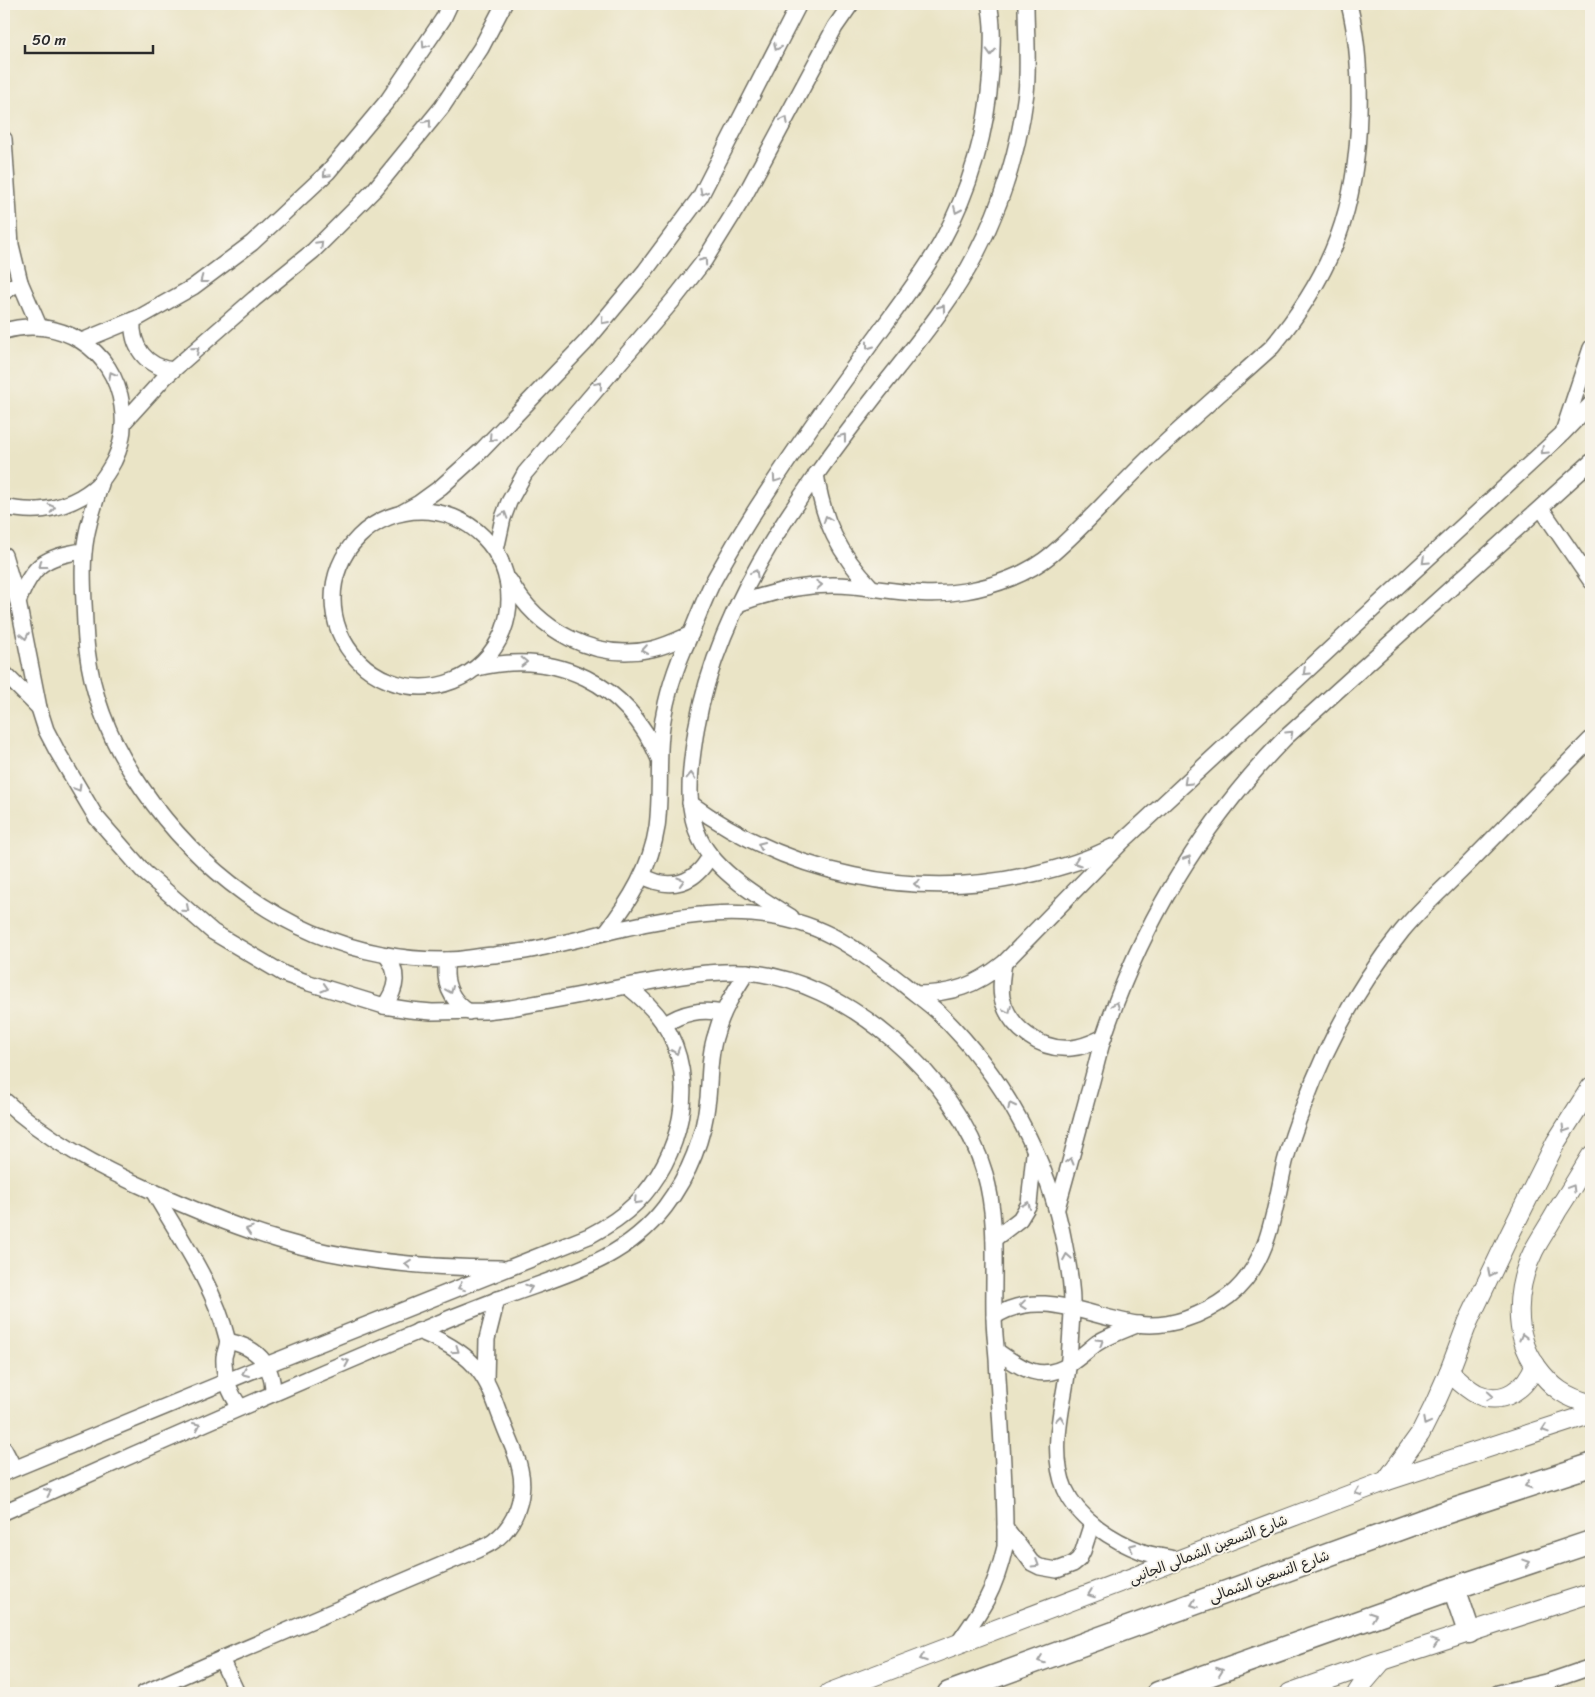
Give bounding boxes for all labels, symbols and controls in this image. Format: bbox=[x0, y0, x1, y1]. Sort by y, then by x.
scale bar bbox=[25, 22, 152, 54]
text: 50 m bbox=[32, 27, 67, 53]
one-way arrow bbox=[422, 40, 431, 49]
one-way arrow bbox=[773, 42, 783, 51]
one-way arrow bbox=[986, 49, 997, 57]
one-way arrow bbox=[779, 116, 789, 125]
one-way arrow bbox=[422, 120, 431, 129]
one-way arrow bbox=[323, 168, 332, 177]
one-way arrow bbox=[699, 186, 709, 195]
one-way arrow bbox=[953, 205, 964, 214]
one-way arrow bbox=[314, 241, 323, 250]
one-way arrow bbox=[698, 257, 707, 266]
one-way arrow bbox=[200, 274, 209, 282]
one-way arrow bbox=[936, 304, 945, 314]
one-way arrow bbox=[601, 315, 610, 324]
one-way arrow bbox=[866, 340, 875, 350]
one-way arrow bbox=[191, 347, 200, 356]
one-way arrow bbox=[108, 371, 118, 380]
one-way arrow bbox=[594, 381, 603, 390]
one-way arrow bbox=[489, 433, 498, 442]
one-way arrow bbox=[837, 433, 846, 443]
one-way arrow bbox=[1541, 445, 1550, 454]
one-way arrow bbox=[773, 473, 782, 483]
one-way arrow bbox=[47, 503, 56, 514]
one-way arrow bbox=[498, 511, 508, 520]
one-way arrow bbox=[823, 515, 833, 523]
one-way arrow bbox=[1422, 555, 1431, 564]
one-way arrow bbox=[39, 560, 48, 568]
one-way arrow bbox=[748, 570, 758, 579]
one-way arrow bbox=[815, 580, 823, 591]
one-way arrow bbox=[19, 632, 30, 641]
one-way arrow bbox=[641, 644, 649, 654]
one-way arrow bbox=[520, 657, 528, 667]
one-way arrow bbox=[1302, 666, 1311, 675]
one-way arrow bbox=[1284, 730, 1293, 739]
one-way arrow bbox=[685, 772, 696, 780]
one-way arrow bbox=[1183, 776, 1192, 785]
one-way arrow bbox=[72, 782, 82, 791]
one-way arrow bbox=[757, 841, 766, 852]
one-way arrow bbox=[1074, 856, 1082, 866]
one-way arrow bbox=[1181, 856, 1191, 865]
one-way arrow bbox=[676, 877, 685, 887]
one-way arrow bbox=[913, 879, 921, 889]
one-way arrow bbox=[180, 903, 189, 912]
one-way arrow bbox=[321, 983, 329, 993]
one-way arrow bbox=[443, 985, 454, 994]
one-way arrow bbox=[1110, 1001, 1120, 1010]
one-way arrow bbox=[1001, 1005, 1012, 1014]
one-way arrow bbox=[671, 1047, 681, 1055]
one-way arrow bbox=[1007, 1102, 1017, 1111]
one-way arrow bbox=[1562, 1123, 1572, 1132]
one-way arrow bbox=[1064, 1156, 1075, 1165]
one-way arrow bbox=[1565, 1184, 1575, 1193]
one-way arrow bbox=[634, 1195, 643, 1204]
one-way arrow bbox=[1022, 1202, 1032, 1210]
one-way arrow bbox=[245, 1226, 254, 1236]
one-way arrow bbox=[1062, 1253, 1072, 1262]
one-way arrow bbox=[403, 1259, 411, 1270]
one-way arrow bbox=[1487, 1268, 1497, 1277]
one-way arrow bbox=[457, 1281, 466, 1291]
one-way arrow bbox=[524, 1284, 533, 1294]
one-way arrow bbox=[1018, 1299, 1026, 1310]
one-way arrow bbox=[1518, 1333, 1529, 1342]
one-way arrow bbox=[1094, 1339, 1104, 1348]
one-way arrow bbox=[450, 1345, 459, 1353]
one-way arrow bbox=[341, 1358, 350, 1369]
one-way arrow bbox=[241, 1367, 250, 1378]
one-way arrow bbox=[1487, 1390, 1495, 1401]
one-way arrow bbox=[1054, 1414, 1065, 1422]
one-way arrow bbox=[1422, 1416, 1432, 1425]
one-way arrow bbox=[192, 1422, 201, 1432]
one-way arrow bbox=[1541, 1424, 1550, 1434]
one-way arrow bbox=[1525, 1479, 1533, 1489]
one-way arrow bbox=[1354, 1486, 1362, 1496]
one-way arrow bbox=[43, 1487, 52, 1498]
street label: شارع التسعين الشمالى الجانبى bbox=[1126, 1511, 1290, 1587]
one-way arrow bbox=[1128, 1543, 1137, 1554]
street label: شارع التسعين الشمالى bbox=[1206, 1546, 1332, 1606]
one-way arrow bbox=[1031, 1557, 1040, 1567]
one-way arrow bbox=[1522, 1559, 1531, 1569]
one-way arrow bbox=[1088, 1588, 1096, 1598]
one-way arrow bbox=[1190, 1598, 1199, 1608]
one-way arrow bbox=[1369, 1612, 1377, 1622]
one-way arrow bbox=[1431, 1638, 1439, 1648]
one-way arrow bbox=[920, 1652, 928, 1662]
one-way arrow bbox=[1037, 1654, 1046, 1664]
one-way arrow bbox=[1216, 1667, 1224, 1677]

